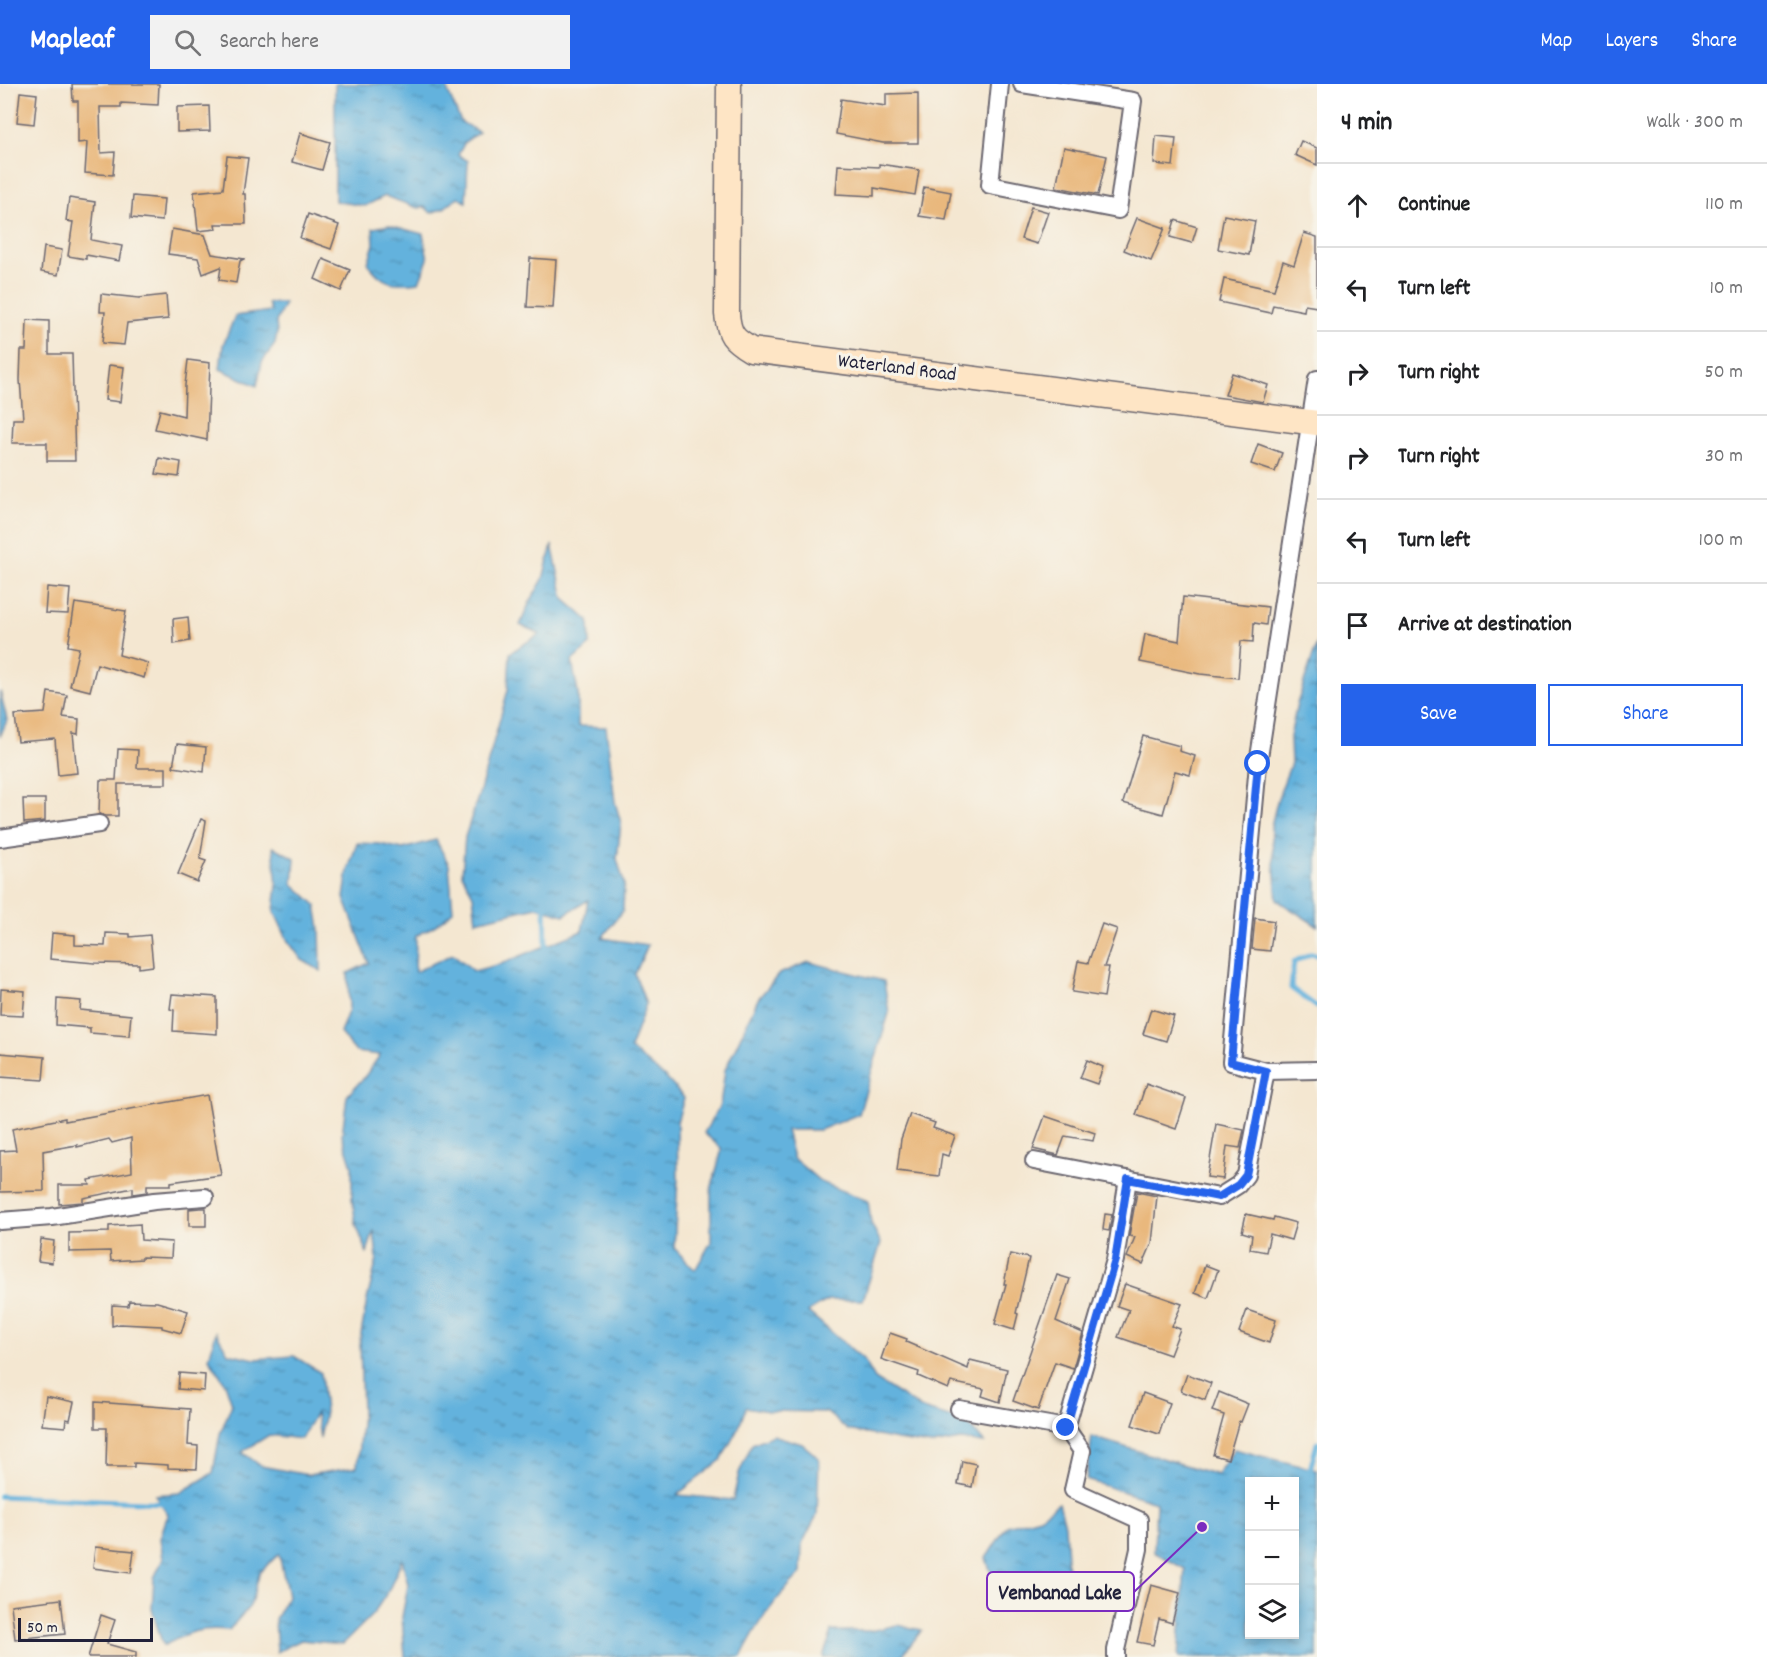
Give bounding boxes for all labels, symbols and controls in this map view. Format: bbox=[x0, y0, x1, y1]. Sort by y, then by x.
search box bbox=[150, 15, 570, 69]
text: Mapleaf bbox=[30, 22, 114, 62]
icon: search bbox=[171, 26, 204, 59]
text: Search here bbox=[219, 27, 319, 58]
text: Map bbox=[1541, 27, 1572, 57]
text: Layers bbox=[1605, 27, 1658, 57]
text: Share bbox=[1691, 27, 1737, 57]
text: 4 min bbox=[1341, 105, 1392, 142]
text: Walk · 300 m bbox=[1646, 109, 1743, 137]
icon: ahead bbox=[1341, 189, 1374, 222]
text: Continue bbox=[1398, 190, 1470, 221]
text: 110 m bbox=[1705, 191, 1743, 219]
icon: left bbox=[1341, 273, 1374, 306]
text: Turn left bbox=[1398, 274, 1470, 305]
text: 10 m bbox=[1709, 275, 1743, 303]
street label: Waterland Road bbox=[836, 348, 958, 390]
icon: right bbox=[1341, 357, 1374, 390]
text: Turn right bbox=[1398, 358, 1480, 389]
text: 50 m bbox=[1705, 359, 1743, 387]
icon: right bbox=[1341, 441, 1374, 474]
text: Turn right bbox=[1398, 442, 1480, 473]
text: 30 m bbox=[1705, 443, 1743, 471]
icon: left bbox=[1341, 525, 1374, 558]
text: Turn left bbox=[1398, 526, 1470, 557]
text: 100 m bbox=[1699, 527, 1743, 555]
icon: arrive bbox=[1341, 609, 1374, 642]
text: Arrive at destination bbox=[1398, 610, 1572, 641]
button: Save bbox=[1341, 684, 1536, 746]
button: Share bbox=[1548, 684, 1743, 746]
route start bbox=[1244, 750, 1270, 776]
route end bbox=[1052, 1414, 1078, 1440]
map controls bbox=[1245, 1477, 1299, 1639]
button: + bbox=[1245, 1477, 1299, 1531]
button: − bbox=[1245, 1531, 1299, 1585]
callout: Vembanad Lake bbox=[987, 1572, 1134, 1611]
text: Vembanad Lake bbox=[998, 1580, 1122, 1610]
button: layers bbox=[1245, 1585, 1299, 1639]
scale bar bbox=[18, 1615, 153, 1642]
text: 50 m bbox=[27, 1617, 58, 1640]

